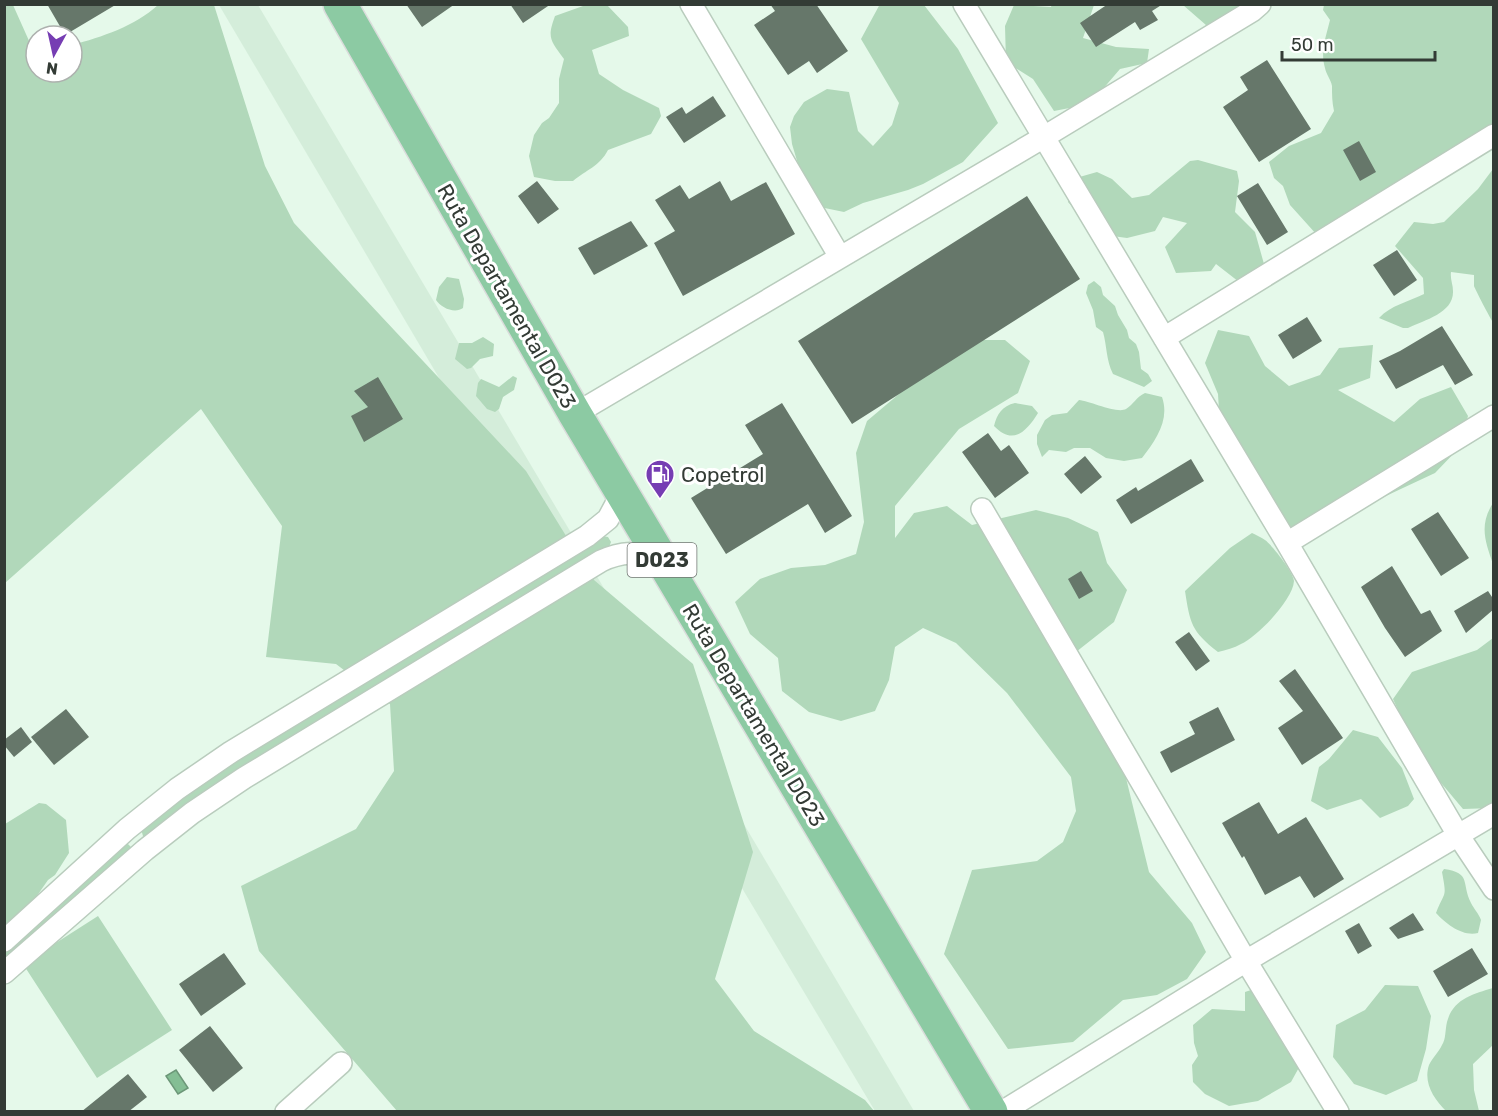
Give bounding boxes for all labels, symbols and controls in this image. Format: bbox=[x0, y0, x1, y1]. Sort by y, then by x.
north arrow bbox=[24, 24, 84, 84]
scale bar bbox=[1282, 24, 1435, 62]
text: 50 m bbox=[1291, 34, 1334, 56]
text: N bbox=[45, 58, 59, 79]
street label: Ruta Departamental D023 bbox=[432, 179, 582, 413]
fuel station icon: Copetrol bbox=[644, 458, 676, 500]
place label: Copetrol bbox=[681, 462, 764, 487]
road number: D023 bbox=[628, 543, 696, 577]
street label: Ruta Departamental D023 bbox=[678, 599, 830, 831]

